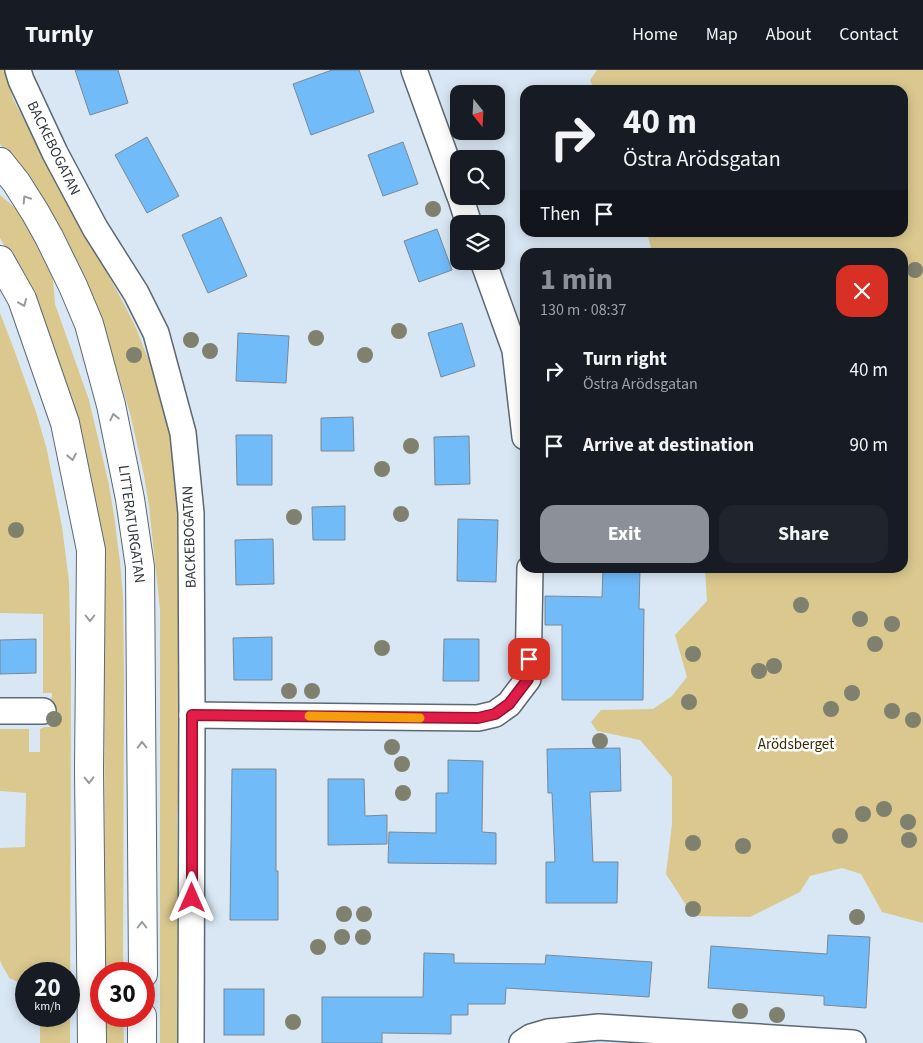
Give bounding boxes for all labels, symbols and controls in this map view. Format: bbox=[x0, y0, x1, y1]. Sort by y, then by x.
text: Turnly bbox=[25, 17, 94, 52]
text: Home bbox=[632, 22, 678, 47]
text: Map bbox=[706, 22, 738, 47]
text: About bbox=[766, 22, 811, 47]
text: Contact bbox=[839, 22, 898, 47]
north arrow bbox=[450, 85, 505, 140]
map controls bbox=[450, 85, 505, 270]
text: 40 m bbox=[623, 97, 697, 147]
street label: BACKEBOGATAN bbox=[22, 98, 85, 199]
icon: right bbox=[540, 105, 605, 170]
text: Östra Arödsgatan bbox=[623, 143, 781, 175]
button: search bbox=[450, 150, 505, 205]
one-way arrow bbox=[23, 195, 32, 204]
icon: arrive bbox=[590, 200, 618, 228]
text: Then bbox=[540, 201, 580, 228]
button: layers bbox=[450, 215, 505, 270]
text: 1 min bbox=[540, 258, 613, 301]
button: close bbox=[836, 265, 888, 317]
one-way arrow bbox=[16, 298, 27, 307]
text: 130 m · 08:37 bbox=[540, 299, 627, 321]
text: Turn right bbox=[583, 346, 667, 373]
icon: right bbox=[540, 357, 568, 385]
text: 40 m bbox=[850, 357, 888, 384]
text: Östra Arödsgatan bbox=[583, 373, 698, 395]
one-way arrow bbox=[109, 412, 120, 421]
icon: arrive bbox=[540, 432, 568, 460]
text: Arrive at destination bbox=[583, 432, 754, 459]
text: 90 m bbox=[850, 432, 888, 459]
one-way arrow bbox=[66, 453, 77, 462]
street label: LITTERATURGATAN bbox=[113, 464, 150, 584]
street label: BACKEBOGATAN bbox=[177, 485, 202, 589]
button: Exit bbox=[540, 505, 709, 563]
button: Share bbox=[719, 505, 888, 563]
one-way arrow bbox=[85, 614, 95, 622]
pin bbox=[508, 638, 550, 680]
icon: arrive bbox=[515, 645, 543, 673]
park label: Arödsberget bbox=[758, 734, 834, 755]
one-way arrow bbox=[137, 741, 147, 748]
one-way arrow bbox=[84, 777, 94, 785]
position arrow bbox=[165, 871, 217, 923]
one-way arrow bbox=[137, 921, 147, 928]
speed limit sign: 30 bbox=[90, 962, 155, 1027]
text: 20 bbox=[34, 970, 61, 1006]
text: km/h bbox=[34, 998, 61, 1015]

